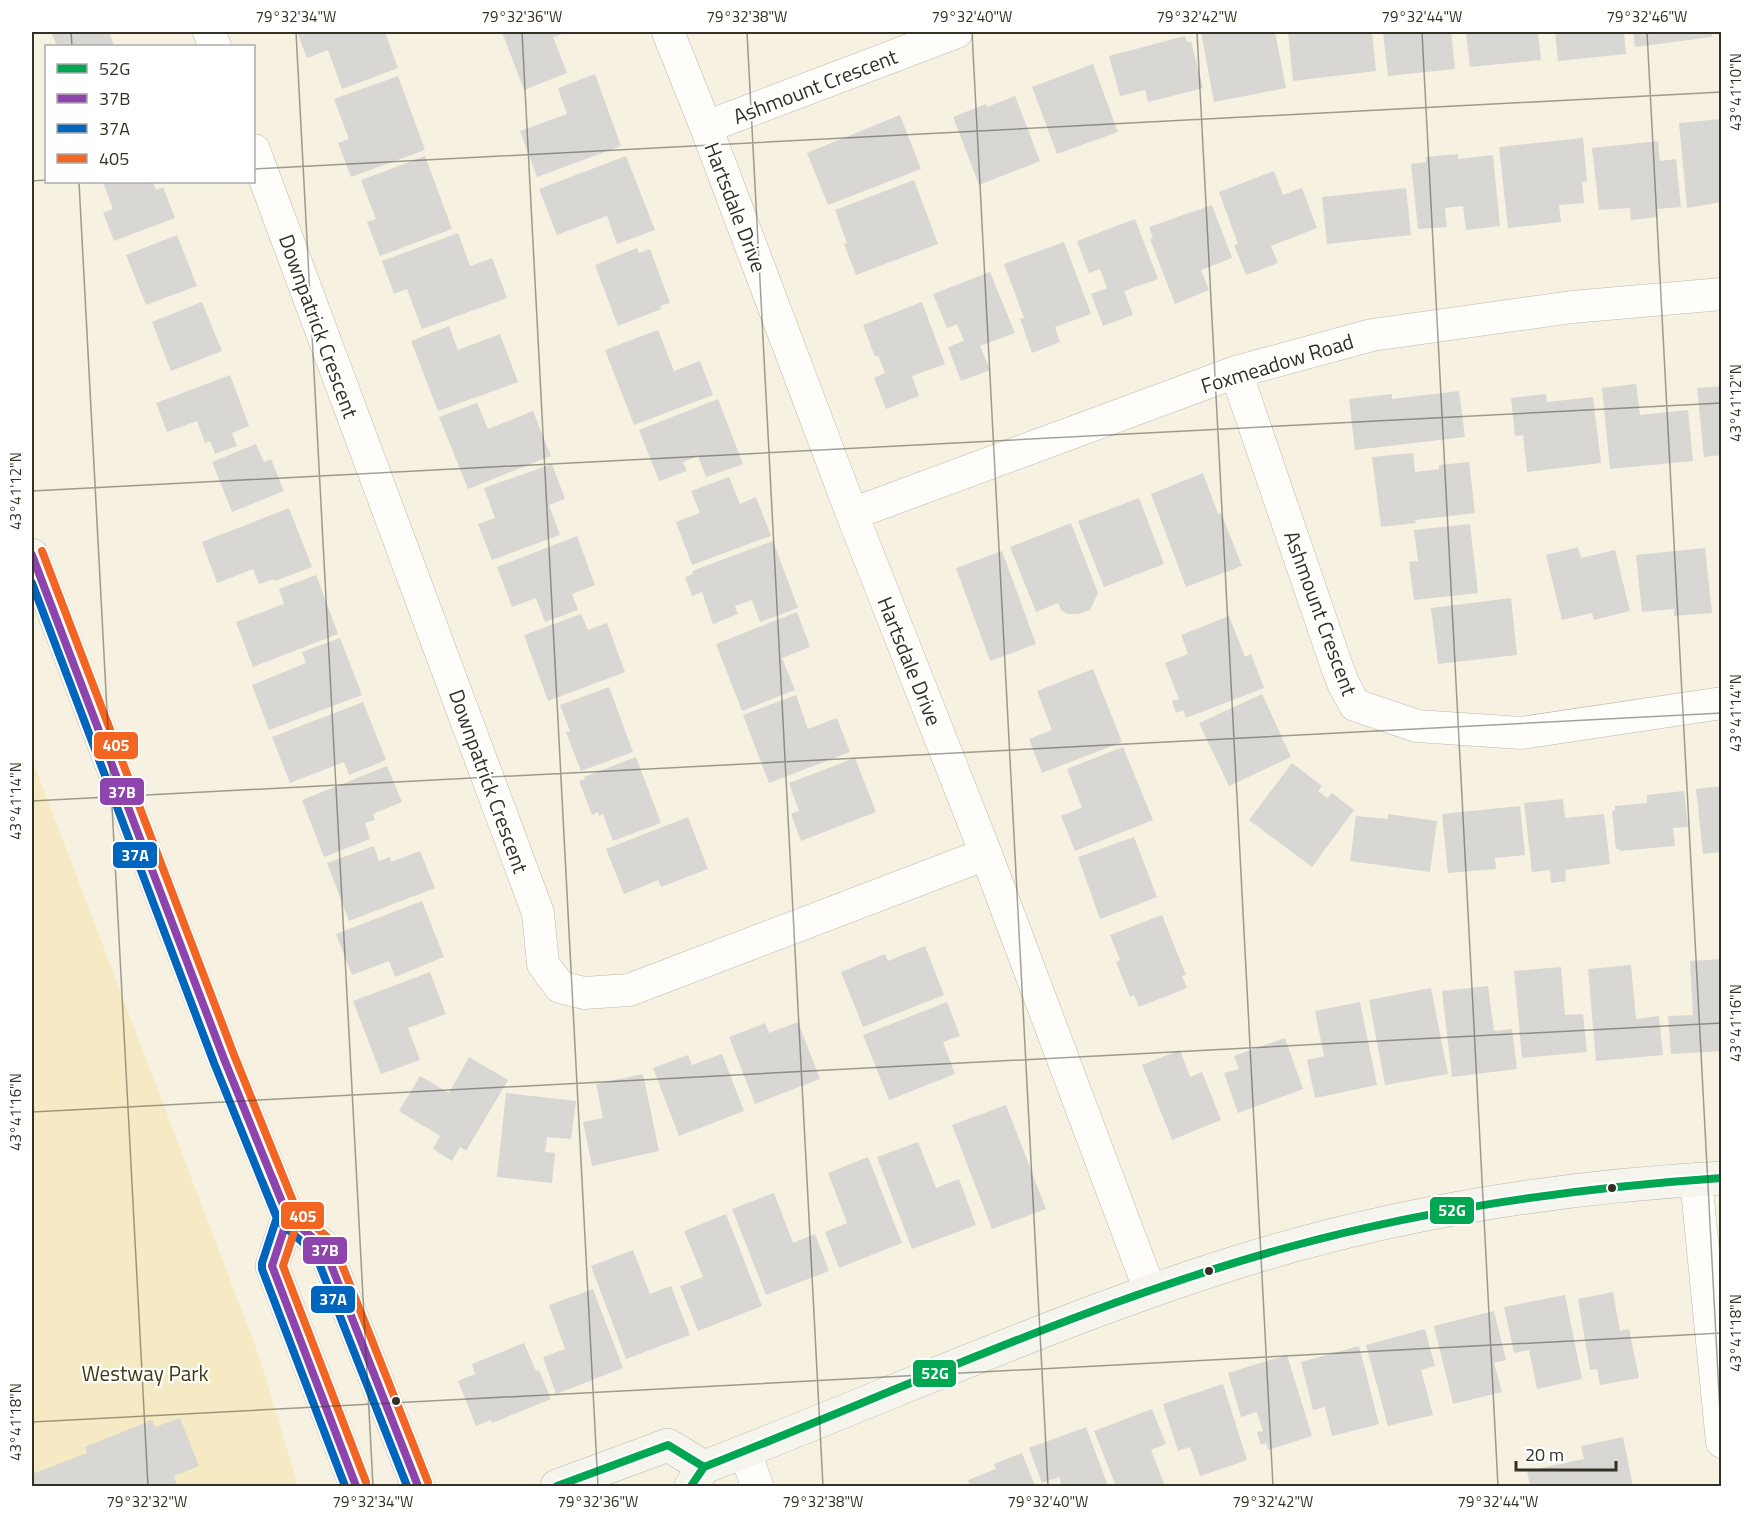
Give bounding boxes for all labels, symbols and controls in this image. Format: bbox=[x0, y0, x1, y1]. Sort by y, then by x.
text: 79°32'34"W bbox=[256, 5, 336, 28]
text: 79°32'36"W bbox=[482, 5, 562, 28]
text: 79°32'38"W bbox=[707, 5, 787, 28]
text: 79°32'40"W bbox=[932, 5, 1012, 28]
text: 79°32'42"W bbox=[1157, 5, 1237, 28]
text: 79°32'44"W bbox=[1382, 5, 1462, 28]
text: 79°32'46"W bbox=[1607, 5, 1687, 28]
street label: Ashmount Crescent bbox=[728, 40, 902, 132]
legend bbox=[45, 45, 255, 183]
text: 43°41'10"N bbox=[1724, 53, 1747, 131]
text: 52G bbox=[99, 55, 130, 82]
text: 37B bbox=[99, 85, 130, 112]
text: 37A bbox=[99, 115, 130, 142]
street label: Hartsdale Drive bbox=[697, 137, 775, 277]
text: 405 bbox=[99, 145, 129, 172]
street label: Downpatrick Crescent bbox=[271, 230, 367, 423]
street label: Foxmeadow Road bbox=[1197, 325, 1357, 401]
text: 43°41'12"N bbox=[1724, 364, 1747, 442]
text: 43°41'12"N bbox=[4, 452, 27, 530]
street label: Ashmount Crescent bbox=[1276, 526, 1366, 701]
street label: Hartsdale Drive bbox=[870, 592, 950, 730]
text: 43°41'14"N bbox=[1724, 674, 1747, 752]
street label: Downpatrick Crescent bbox=[441, 685, 537, 878]
line badge: 405 bbox=[93, 731, 139, 760]
text: 405 bbox=[103, 733, 129, 757]
text: 43°41'14"N bbox=[4, 762, 27, 840]
line badge: 37B bbox=[99, 777, 145, 806]
text: 37B bbox=[108, 780, 136, 804]
line badge: 37A bbox=[112, 841, 158, 869]
text: 37A bbox=[121, 843, 149, 867]
text: 43°41'16"N bbox=[1724, 984, 1747, 1062]
text: 43°41'16"N bbox=[4, 1073, 27, 1151]
unlabelled marker bbox=[1606, 1182, 1618, 1194]
line badge: 52G bbox=[1429, 1196, 1475, 1225]
text: 52G bbox=[1438, 1198, 1466, 1222]
line badge: 405 bbox=[280, 1201, 325, 1230]
text: 405 bbox=[290, 1204, 316, 1228]
line badge: 37B bbox=[302, 1236, 348, 1265]
text: 37B bbox=[311, 1238, 339, 1262]
unlabelled marker bbox=[1203, 1265, 1215, 1277]
line badge: 37A bbox=[310, 1285, 356, 1314]
text: 37A bbox=[319, 1287, 347, 1311]
text: 43°41'18"N bbox=[1724, 1294, 1747, 1372]
park label: Westway Park bbox=[81, 1357, 209, 1389]
line badge: 52G bbox=[912, 1359, 957, 1388]
text: 52G bbox=[921, 1361, 949, 1385]
text: 43°41'18"N bbox=[4, 1383, 27, 1461]
unlabelled marker bbox=[390, 1395, 402, 1407]
scale bar bbox=[1516, 1434, 1616, 1472]
text: 20 m bbox=[1525, 1441, 1564, 1468]
text: 79°32'32"W bbox=[107, 1490, 187, 1513]
text: 79°32'34"W bbox=[333, 1490, 413, 1513]
text: 79°32'36"W bbox=[558, 1490, 638, 1513]
text: 79°32'38"W bbox=[783, 1490, 863, 1513]
text: 79°32'40"W bbox=[1008, 1490, 1088, 1513]
text: 79°32'42"W bbox=[1233, 1490, 1313, 1513]
text: 79°32'44"W bbox=[1458, 1490, 1538, 1513]

